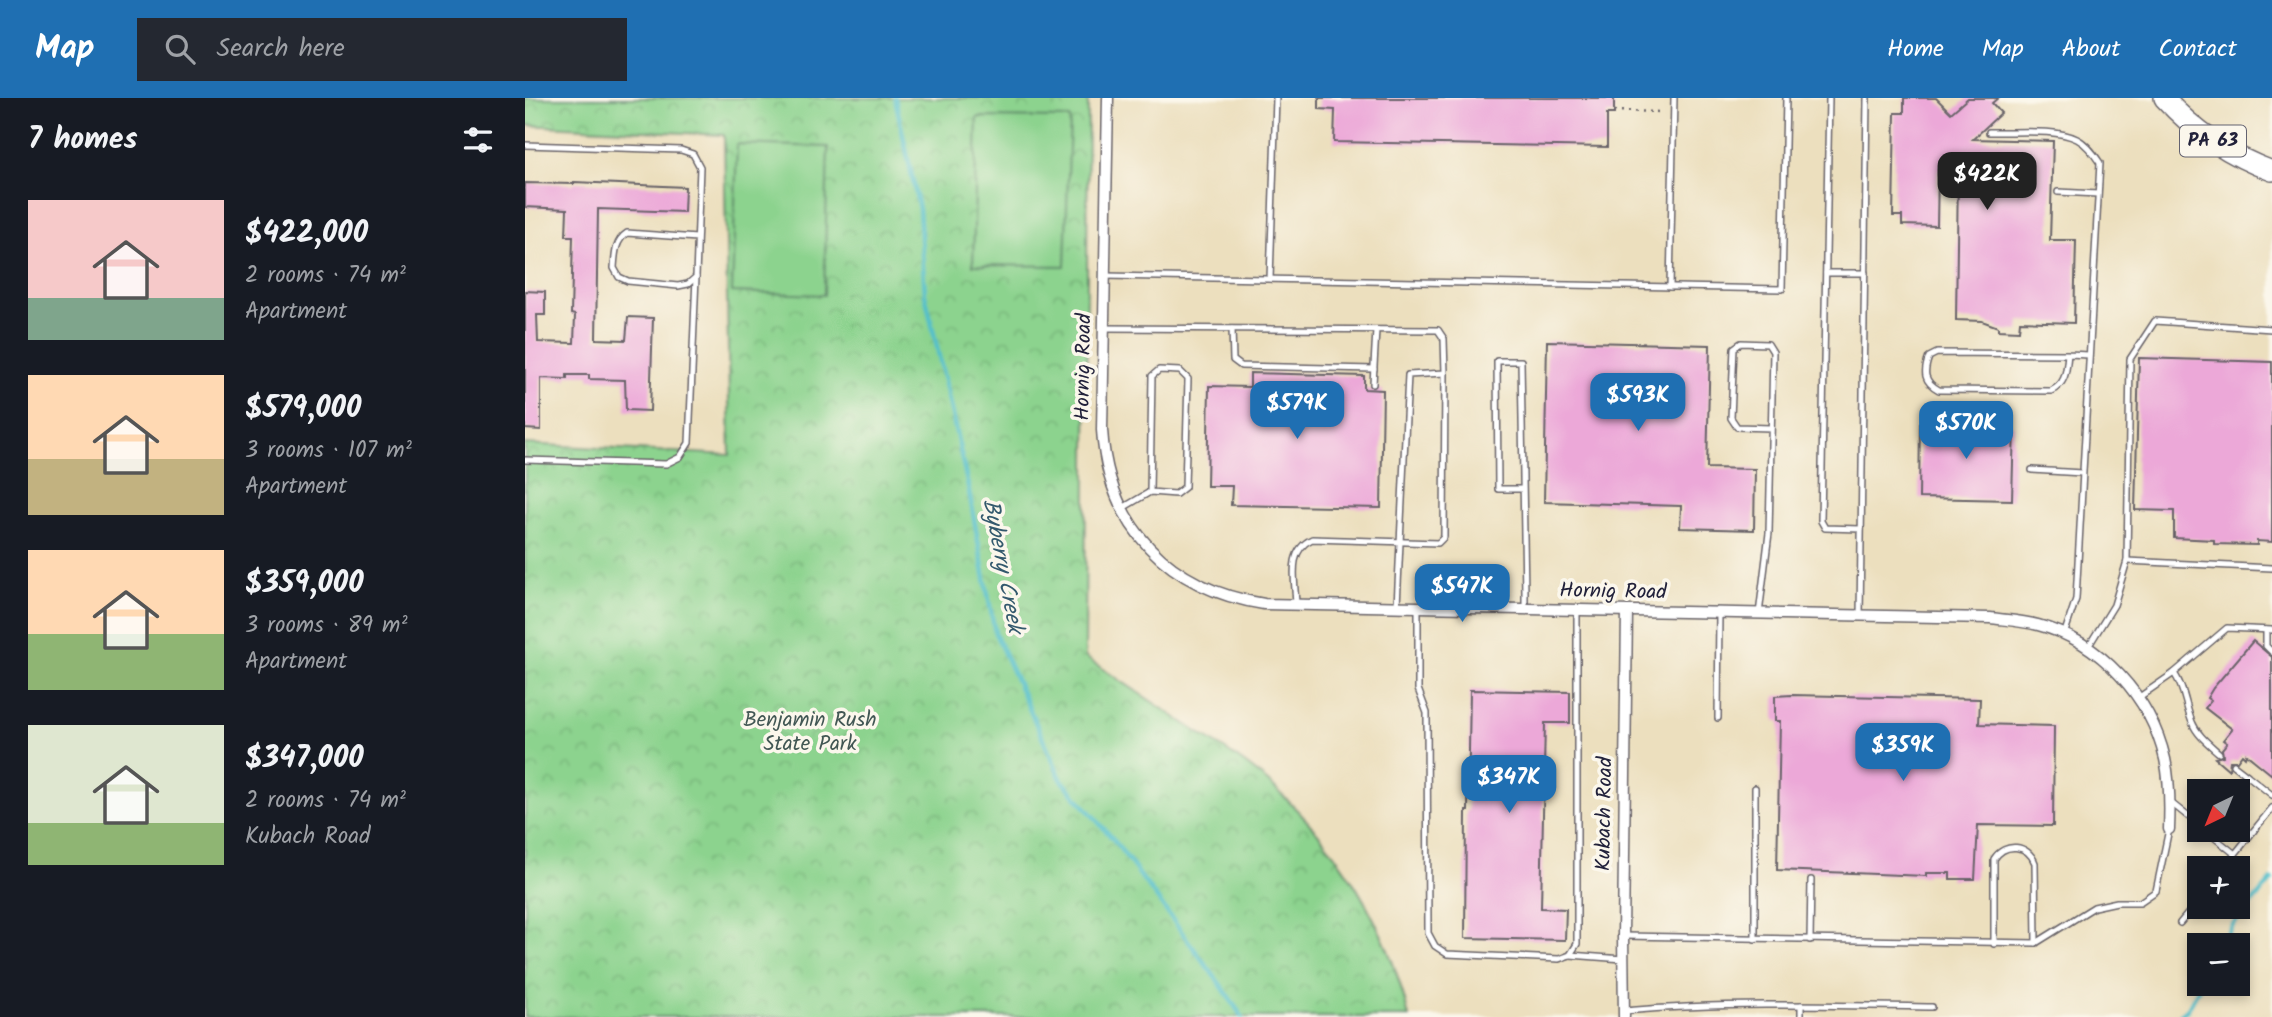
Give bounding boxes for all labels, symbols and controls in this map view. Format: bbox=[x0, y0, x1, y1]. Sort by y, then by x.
search box bbox=[137, 18, 627, 81]
text: Map bbox=[35, 23, 95, 76]
text: Search here bbox=[217, 28, 345, 70]
icon: search bbox=[161, 30, 199, 68]
text: Home bbox=[1887, 30, 1944, 69]
text: Map bbox=[1982, 30, 2024, 69]
text: About bbox=[2062, 30, 2120, 69]
text: Contact bbox=[2158, 30, 2237, 69]
text: 7 homes bbox=[28, 116, 138, 164]
icon: filters bbox=[459, 121, 497, 159]
road number: PA 63 bbox=[2180, 126, 2246, 156]
pin: $422K bbox=[1938, 152, 2036, 212]
text: $422K bbox=[1954, 157, 2020, 193]
text: $422,000 bbox=[245, 210, 368, 258]
icon: home bbox=[84, 228, 168, 312]
text: 2 rooms · 74 m² bbox=[245, 258, 406, 294]
text: Apartment bbox=[245, 294, 347, 330]
street label: Hornig Road bbox=[1067, 313, 1101, 421]
pin: $593K bbox=[1589, 374, 1687, 433]
text: $593K bbox=[1606, 378, 1670, 414]
pin: $579K bbox=[1248, 382, 1346, 441]
text: $579,000 bbox=[245, 385, 361, 433]
text: $579K bbox=[1266, 386, 1328, 422]
pin: $570K bbox=[1917, 402, 2015, 461]
icon: home bbox=[84, 403, 168, 487]
text: $570K bbox=[1935, 406, 1997, 442]
text: 3 rooms · 107 m² bbox=[245, 433, 412, 469]
text: Apartment bbox=[245, 469, 347, 505]
water label: Byberry Creek bbox=[971, 496, 1033, 639]
text: $359,000 bbox=[245, 560, 364, 608]
pin: $547K bbox=[1413, 564, 1511, 624]
text: $547K bbox=[1431, 569, 1493, 605]
street label: Hornig Road bbox=[1559, 575, 1667, 609]
icon: home bbox=[84, 578, 168, 662]
text: 3 rooms · 89 m² bbox=[245, 608, 408, 644]
text: Apartment bbox=[245, 644, 347, 680]
park label: Benjamin Rush State Park bbox=[743, 704, 877, 761]
pin: $359K bbox=[1854, 724, 1952, 783]
text: $359K bbox=[1871, 728, 1935, 764]
text: $347,000 bbox=[245, 735, 364, 783]
icon: home bbox=[84, 753, 168, 837]
pin: $347K bbox=[1460, 756, 1558, 815]
street label: Kubach Road bbox=[1588, 756, 1623, 872]
text: $347K bbox=[1477, 760, 1541, 796]
north arrow bbox=[2187, 779, 2251, 842]
map controls bbox=[2187, 779, 2250, 996]
text: 2 rooms · 74 m² bbox=[245, 783, 406, 819]
text: Kubach Road bbox=[245, 819, 370, 855]
button: + bbox=[2187, 856, 2250, 919]
button: − bbox=[2187, 933, 2250, 996]

